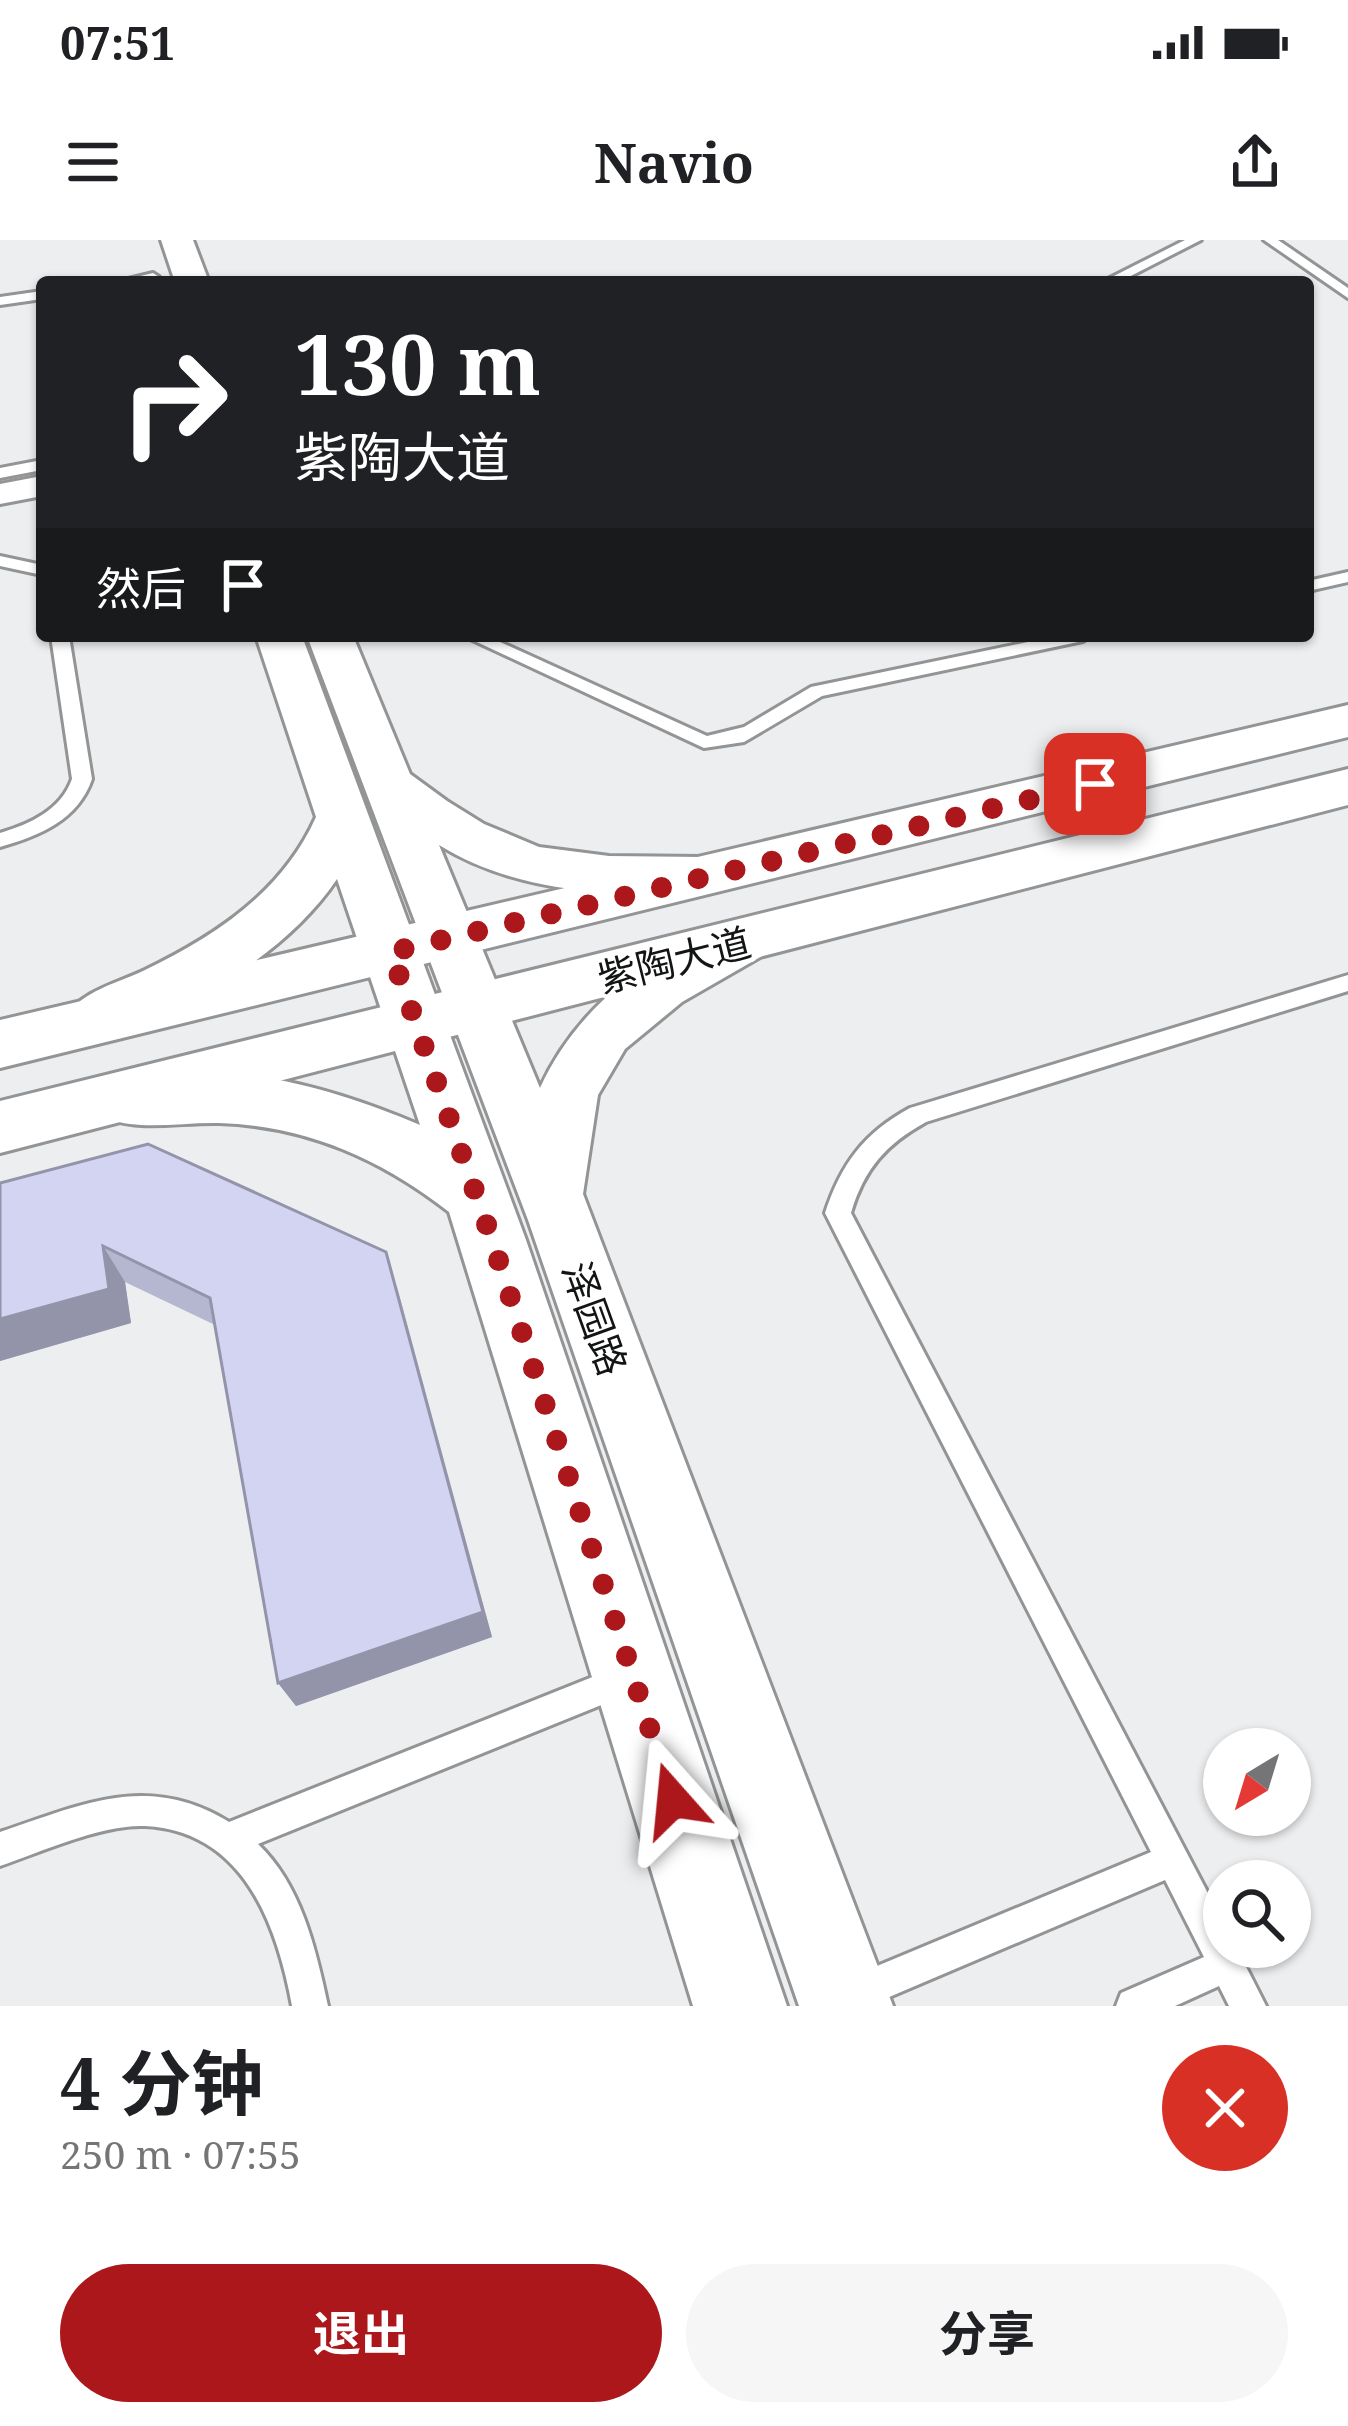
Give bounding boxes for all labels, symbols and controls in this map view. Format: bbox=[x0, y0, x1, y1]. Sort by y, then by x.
text: 07:51 bbox=[60, 12, 175, 73]
text: Navio bbox=[594, 125, 754, 199]
icon: menu bbox=[60, 129, 126, 195]
icon: share bbox=[1222, 129, 1288, 195]
text: 130 m bbox=[294, 305, 541, 420]
icon: right bbox=[96, 324, 252, 480]
text: 紫陶大道 bbox=[294, 419, 510, 493]
icon: arrive bbox=[210, 552, 276, 618]
text: 然后 bbox=[96, 557, 186, 618]
pin bbox=[1044, 733, 1146, 835]
icon: arrive bbox=[1062, 751, 1128, 817]
street label: 紫陶大道 bbox=[592, 914, 756, 1004]
street label: 泽园路 bbox=[551, 1254, 641, 1382]
north arrow bbox=[1203, 1728, 1311, 1836]
map controls bbox=[1203, 1728, 1311, 1968]
position arrow bbox=[610, 1737, 736, 1863]
button: search bbox=[1203, 1860, 1311, 1968]
text: 4 分钟 bbox=[60, 2033, 263, 2131]
button: close bbox=[1162, 2045, 1288, 2171]
text: 250 m · 07:55 bbox=[60, 2127, 301, 2180]
button: 退出 bbox=[60, 2264, 662, 2402]
button: 分享 bbox=[686, 2264, 1288, 2402]

